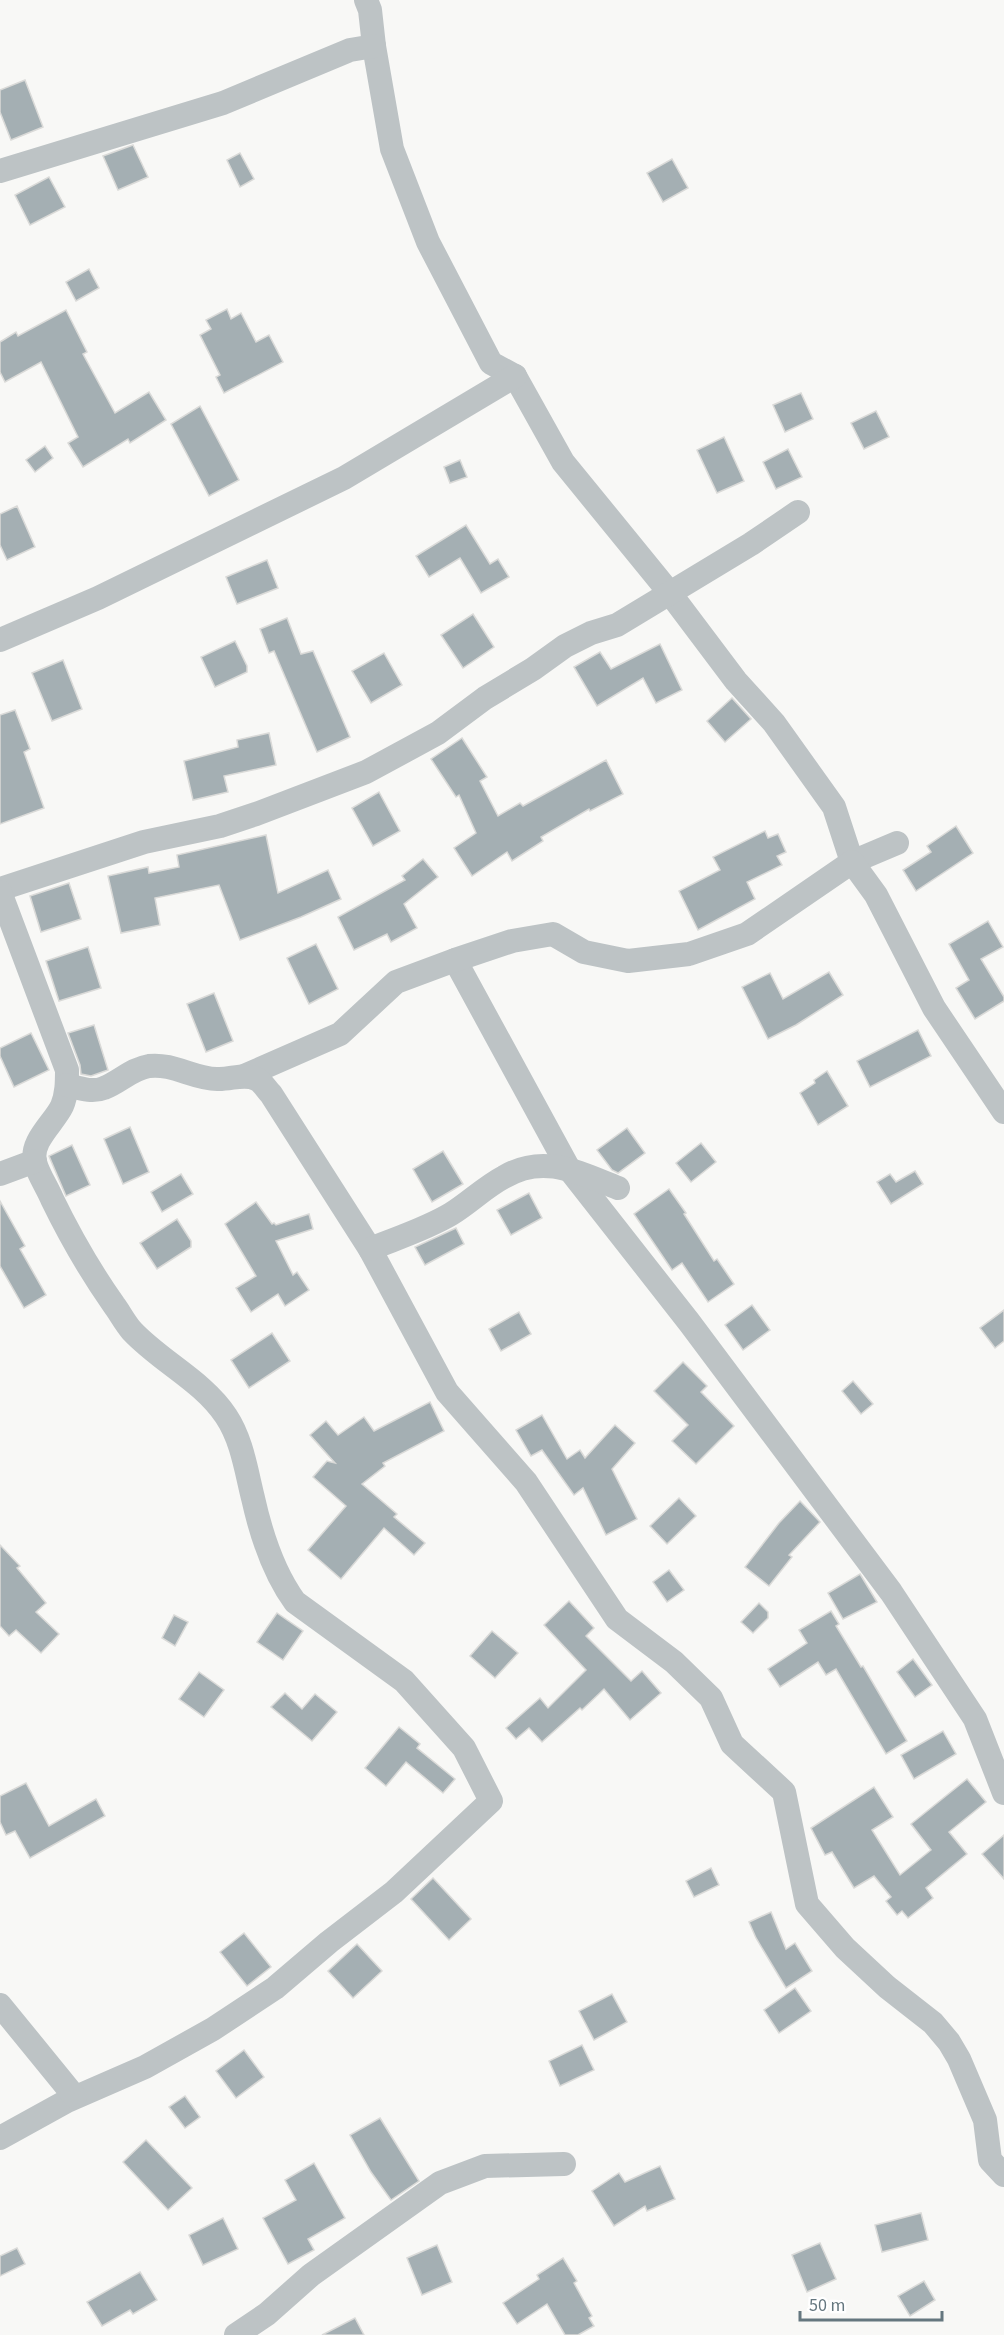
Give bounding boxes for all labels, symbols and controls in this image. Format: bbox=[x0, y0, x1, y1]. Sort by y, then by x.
scale bar bbox=[800, 2284, 942, 2322]
text: 50 m bbox=[809, 2293, 845, 2318]

